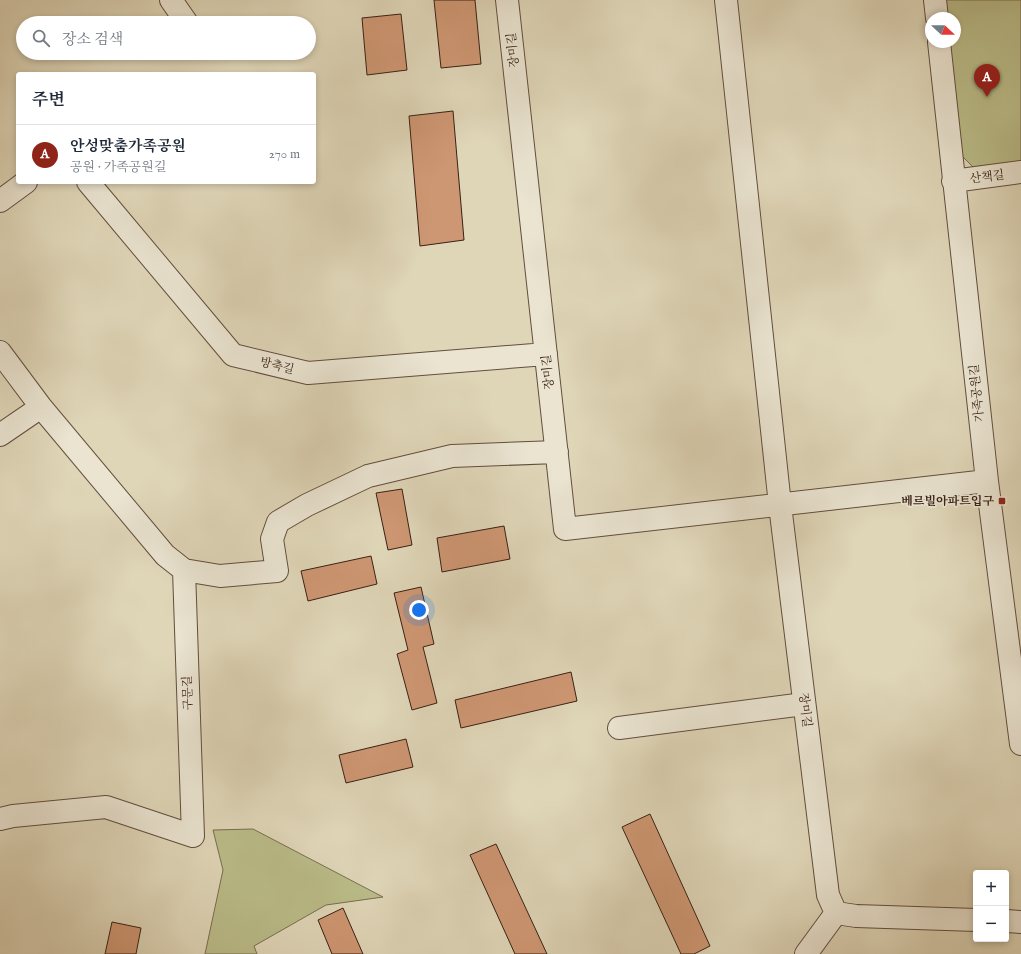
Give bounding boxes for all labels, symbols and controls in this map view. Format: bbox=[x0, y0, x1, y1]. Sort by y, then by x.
north arrow bbox=[925, 12, 961, 48]
search box bbox=[16, 16, 316, 60]
icon: search bbox=[30, 27, 52, 49]
text: 장소 검색 bbox=[62, 30, 123, 49]
street label: 장미길 bbox=[504, 32, 522, 68]
pin: A bbox=[974, 64, 1000, 97]
text: 주변 bbox=[32, 90, 65, 111]
text: 안성맞춤가족공원 bbox=[70, 137, 186, 156]
text: A bbox=[41, 146, 49, 163]
text: 270 m bbox=[269, 146, 300, 163]
text: 공원 · 가족공원길 bbox=[70, 159, 166, 176]
street label: 산책길 bbox=[969, 167, 1005, 187]
street label: 장미길 bbox=[539, 354, 557, 390]
street label: 방축길 bbox=[258, 355, 296, 377]
street label: 가족공원길 bbox=[967, 363, 987, 423]
place label: 베르빌아파트입구 bbox=[901, 494, 994, 509]
marker: 베르빌아파트입구 bbox=[997, 496, 1007, 506]
your location bbox=[409, 600, 429, 620]
street label: 구문길 bbox=[180, 675, 196, 711]
street label: 장미길 bbox=[795, 692, 815, 728]
map controls bbox=[973, 870, 1009, 942]
button: + bbox=[973, 870, 1009, 906]
button: − bbox=[973, 906, 1009, 942]

